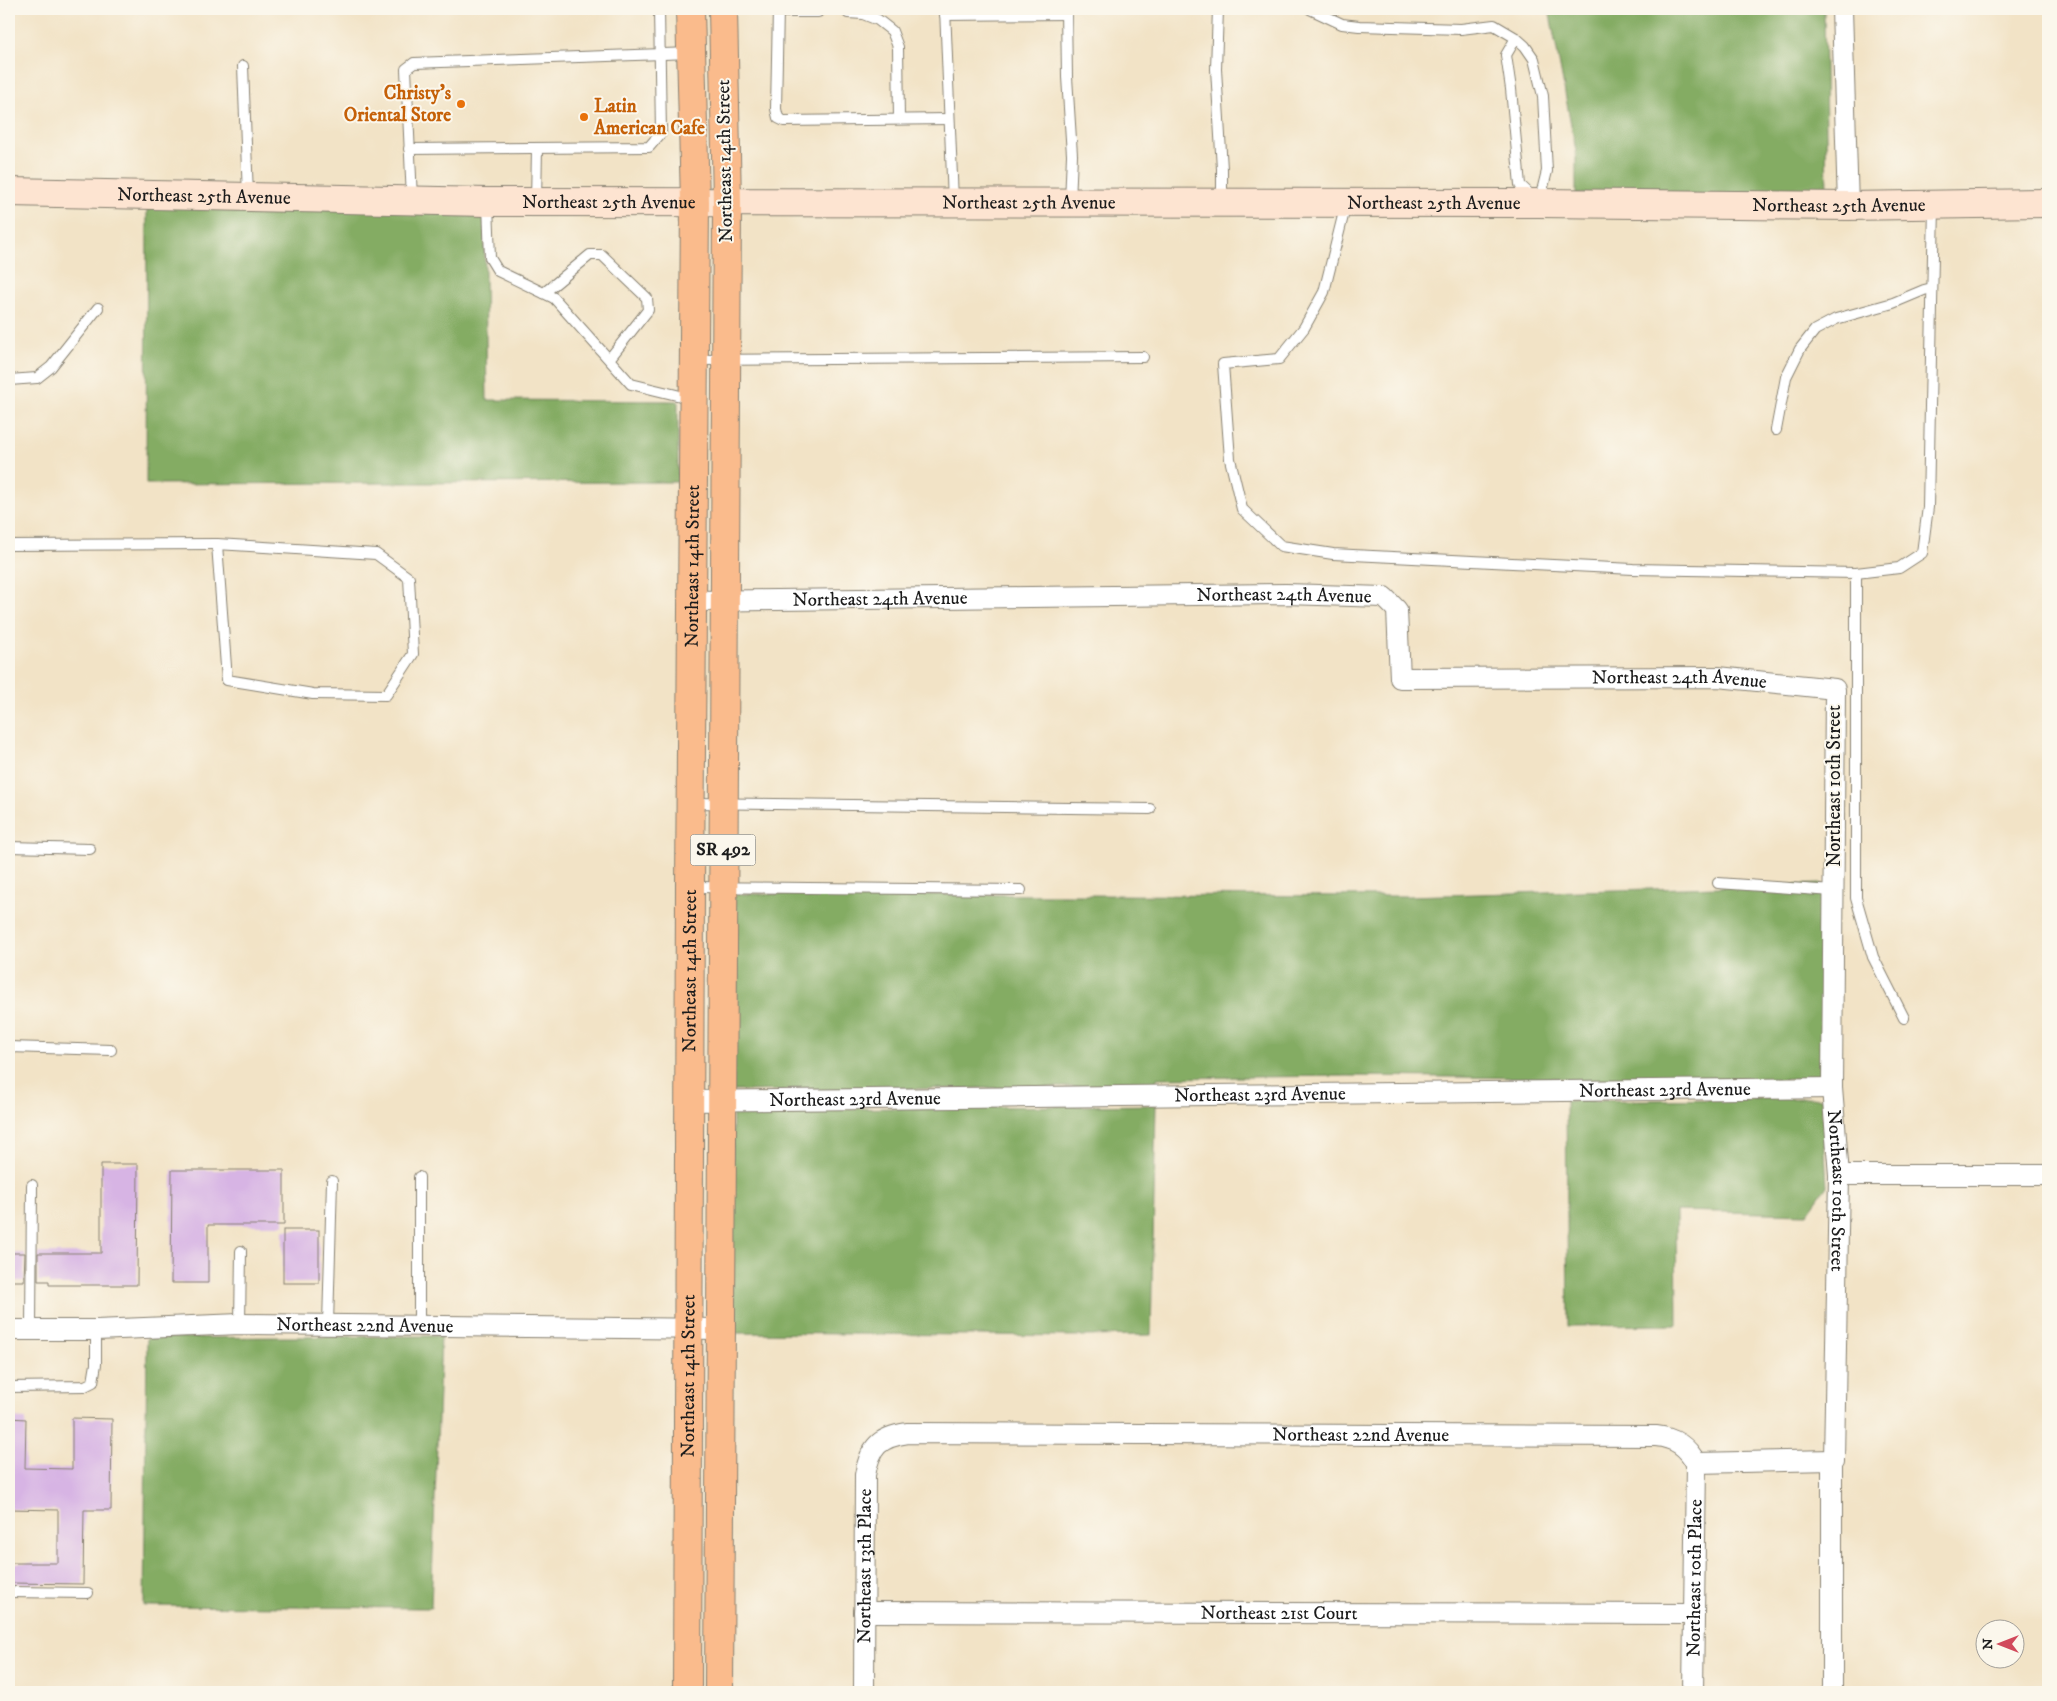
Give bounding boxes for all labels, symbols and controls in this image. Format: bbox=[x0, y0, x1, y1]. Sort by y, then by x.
street label: Northeast 14th Street bbox=[712, 79, 738, 243]
place label: Christy's Oriental Store bbox=[344, 82, 452, 127]
place label: Latin American Cafe bbox=[593, 95, 705, 140]
marker: Christy's Oriental Store bbox=[455, 98, 467, 110]
marker: Latin American Cafe bbox=[578, 111, 590, 123]
street label: Northeast 25th Avenue bbox=[117, 183, 291, 209]
street label: Northeast 25th Avenue bbox=[522, 191, 696, 214]
street label: Northeast 25th Avenue bbox=[942, 191, 1116, 214]
street label: Northeast 25th Avenue bbox=[1347, 191, 1521, 214]
street label: Northeast 25th Avenue bbox=[1752, 193, 1926, 218]
street label: Northeast 14th Street bbox=[680, 484, 704, 648]
street label: Northeast 24th Avenue bbox=[1196, 582, 1372, 608]
street label: Northeast 24th Avenue bbox=[792, 586, 968, 611]
street label: Northeast 24th Avenue bbox=[1592, 665, 1768, 693]
street label: Northeast 10th Street bbox=[1823, 705, 1846, 867]
road number: SR 492 bbox=[690, 834, 756, 866]
street label: Northeast 14th Street bbox=[678, 889, 701, 1053]
street label: Northeast 23rd Avenue bbox=[1579, 1077, 1751, 1102]
street label: Northeast 23rd Avenue bbox=[1174, 1082, 1346, 1107]
street label: Northeast 23rd Avenue bbox=[769, 1087, 941, 1112]
street label: Northeast 10th Street bbox=[1822, 1109, 1851, 1272]
street label: Northeast 14th Street bbox=[676, 1294, 700, 1458]
street label: Northeast 22nd Avenue bbox=[276, 1313, 454, 1338]
street label: Northeast 22nd Avenue bbox=[1272, 1423, 1449, 1447]
street label: Northeast 13th Place bbox=[853, 1488, 876, 1644]
street label: Northeast 10th Place bbox=[1682, 1499, 1707, 1657]
street label: Northeast 21st Court bbox=[1200, 1601, 1358, 1625]
north arrow bbox=[1974, 1618, 2024, 1668]
text: N bbox=[1979, 1638, 1997, 1650]

